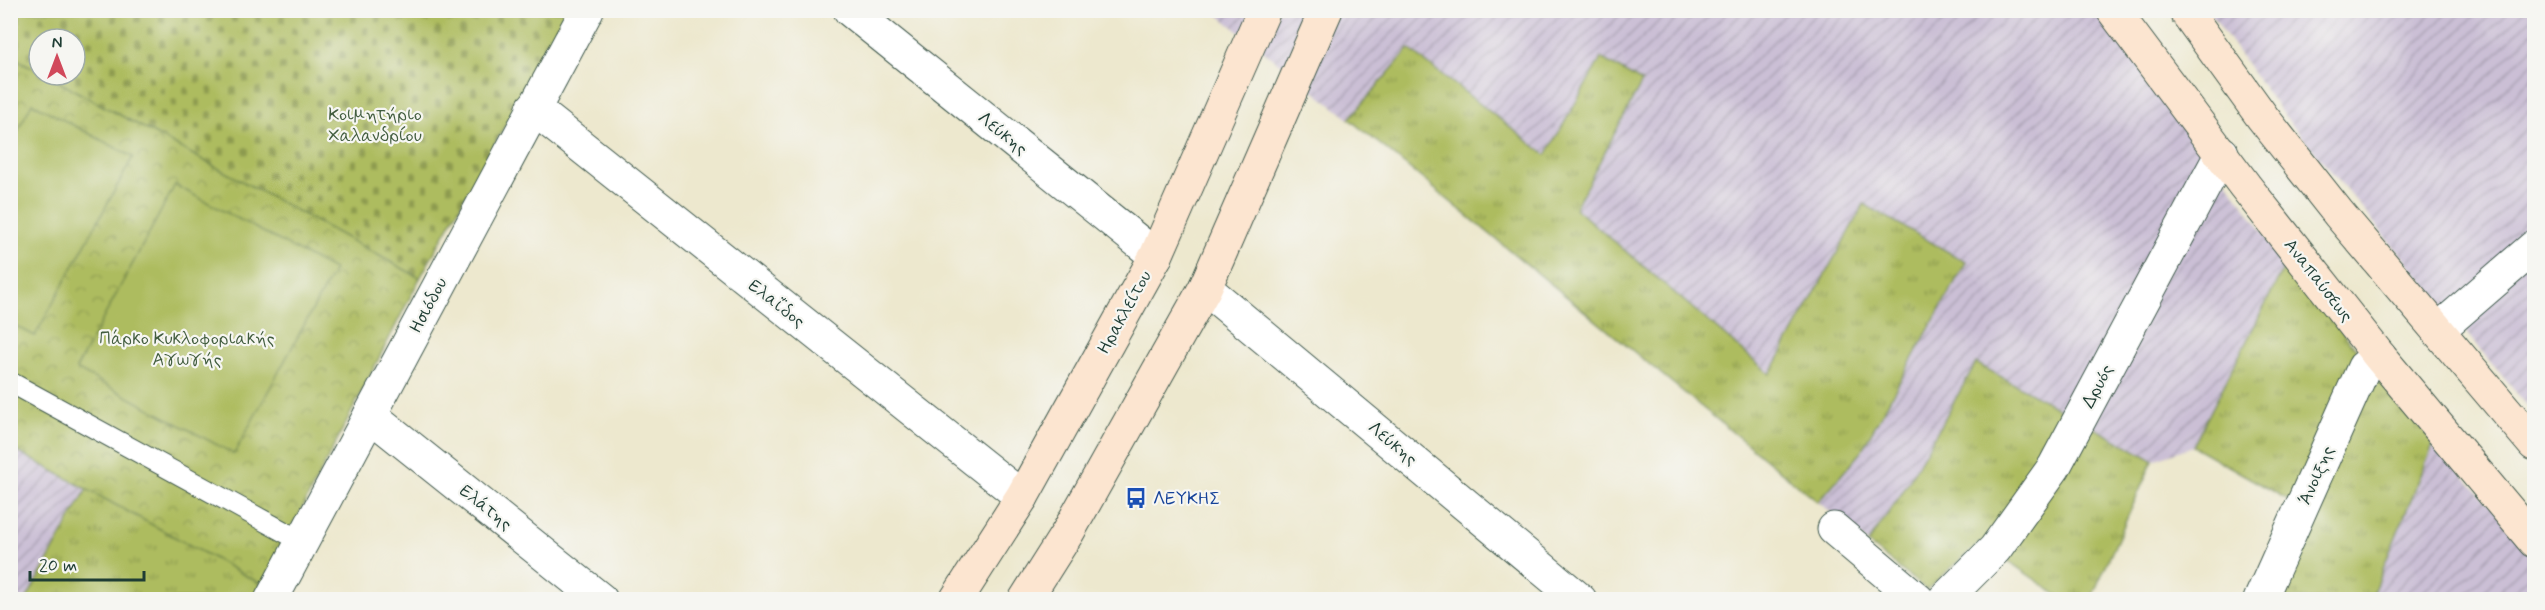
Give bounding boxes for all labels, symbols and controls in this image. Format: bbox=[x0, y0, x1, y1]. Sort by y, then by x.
north arrow bbox=[27, 27, 87, 87]
text: N bbox=[52, 33, 62, 54]
park label: Κοιμητήριο Χαλανδρίου bbox=[328, 103, 422, 148]
street label: Λεύκης bbox=[972, 106, 1032, 161]
street label: Αναπαύσεως bbox=[2278, 234, 2358, 327]
street label: Ηρακλείτου bbox=[1092, 266, 1158, 359]
street label: Ησιόδου bbox=[404, 273, 454, 338]
street label: Ελαΐδος bbox=[743, 274, 810, 334]
park label: Πάρκο Κυκλοφοριακής Αγωγής bbox=[99, 327, 275, 372]
street label: Δρυός bbox=[2076, 360, 2119, 413]
street label: Λεύκης bbox=[1363, 416, 1422, 472]
street label: Άνοιξης bbox=[2293, 442, 2341, 509]
street label: Ελάτης bbox=[454, 479, 517, 536]
bus stop icon: ΛΕΥΚΗΣ bbox=[1124, 486, 1148, 510]
place label: ΛΕΥΚΗΣ bbox=[1153, 487, 1220, 511]
scale bar bbox=[30, 544, 144, 582]
text: 20 m bbox=[39, 554, 77, 578]

